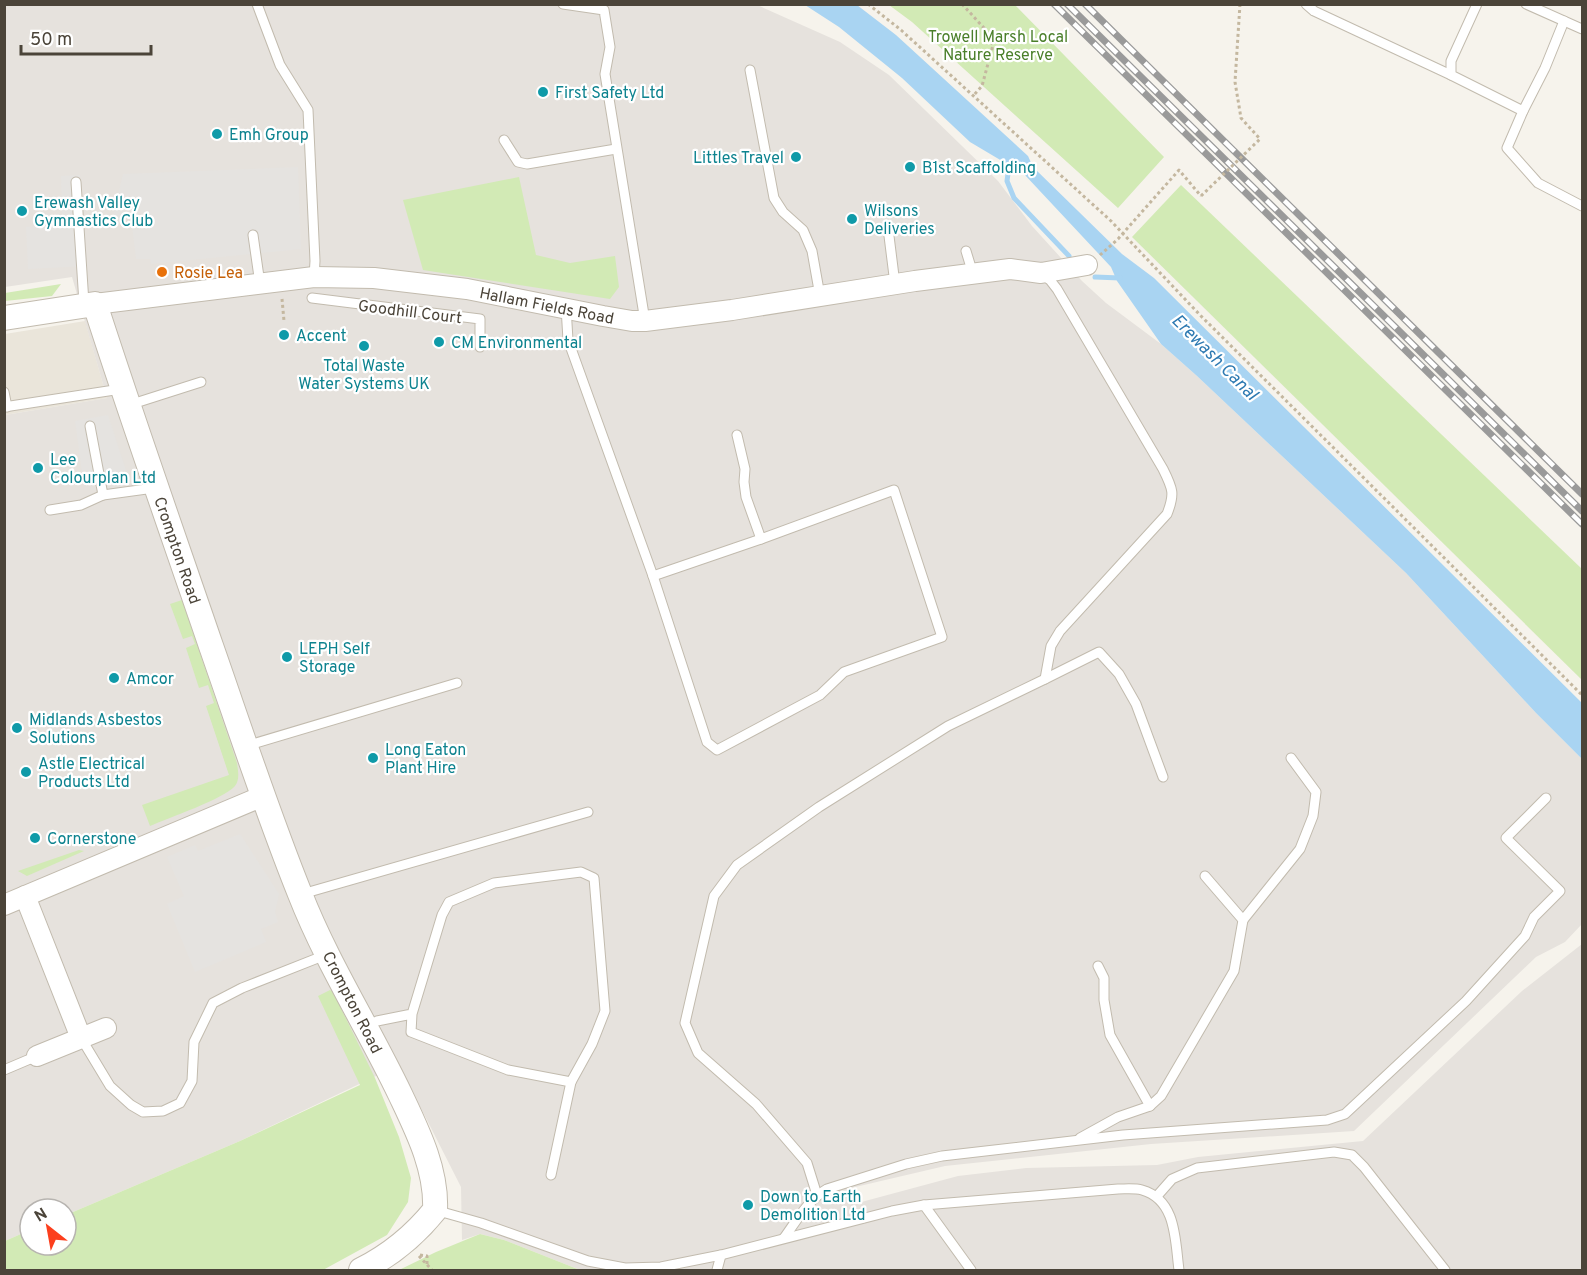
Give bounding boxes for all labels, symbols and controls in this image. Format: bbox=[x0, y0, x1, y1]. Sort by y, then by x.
scale bar bbox=[21, 18, 152, 56]
park label: Trowell Marsh Local Nature Reserve bbox=[928, 28, 1068, 66]
text: 50 m bbox=[30, 29, 72, 52]
place label: First Safety Ltd bbox=[555, 84, 664, 104]
marker: First Safety Ltd bbox=[536, 85, 550, 99]
place label: Emh Group bbox=[229, 126, 309, 146]
marker: Emh Group bbox=[210, 127, 224, 141]
place label: Littles Travel bbox=[693, 149, 784, 169]
marker: Littles Travel bbox=[789, 150, 803, 164]
place label: B1st Scaffolding bbox=[922, 159, 1036, 179]
marker: B1st Scaffolding bbox=[903, 160, 917, 174]
place label: Erewash Valley Gymnastics Club bbox=[34, 194, 153, 232]
place label: Wilsons Deliveries bbox=[864, 202, 935, 240]
marker: Erewash Valley Gymnastics Club bbox=[15, 204, 29, 218]
marker: Wilsons Deliveries bbox=[845, 212, 859, 226]
place label: Rosie Lea bbox=[174, 264, 243, 284]
marker: Rosie Lea bbox=[155, 265, 169, 279]
street label: Hallam Fields Road bbox=[478, 284, 616, 330]
street label: Goodhill Court bbox=[357, 297, 463, 329]
water label: Erewash Canal bbox=[1166, 310, 1263, 407]
place label: Accent bbox=[296, 327, 347, 347]
marker: Accent bbox=[277, 328, 291, 342]
place label: CM Environmental bbox=[451, 334, 582, 354]
marker: CM Environmental bbox=[432, 335, 446, 349]
marker: Total Waste Water Systems UK bbox=[357, 339, 371, 353]
place label: Total Waste Water Systems UK bbox=[298, 357, 430, 395]
place label: Lee Colourplan Ltd bbox=[50, 451, 156, 489]
marker: Lee Colourplan Ltd bbox=[31, 461, 45, 475]
street label: Crompton Road bbox=[148, 494, 204, 607]
place label: LEPH Self Storage bbox=[299, 640, 371, 678]
marker: LEPH Self Storage bbox=[280, 650, 294, 664]
place label: Amcor bbox=[126, 670, 174, 690]
marker: Amcor bbox=[107, 671, 121, 685]
place label: Midlands Asbestos Solutions bbox=[29, 711, 162, 749]
marker: Midlands Asbestos Solutions bbox=[10, 721, 24, 735]
place label: Long Eaton Plant Hire bbox=[385, 741, 466, 779]
marker: Long Eaton Plant Hire bbox=[366, 751, 380, 765]
place label: Astle Electrical Products Ltd bbox=[38, 755, 145, 793]
marker: Astle Electrical Products Ltd bbox=[19, 765, 33, 779]
place label: Cornerstone bbox=[47, 830, 136, 850]
marker: Cornerstone bbox=[28, 831, 42, 845]
street label: Crompton Road bbox=[317, 948, 386, 1057]
place label: Down to Earth Demolition Ltd bbox=[760, 1188, 866, 1226]
north arrow bbox=[18, 1197, 78, 1257]
marker: Down to Earth Demolition Ltd bbox=[741, 1198, 755, 1212]
text: N bbox=[31, 1204, 51, 1227]

